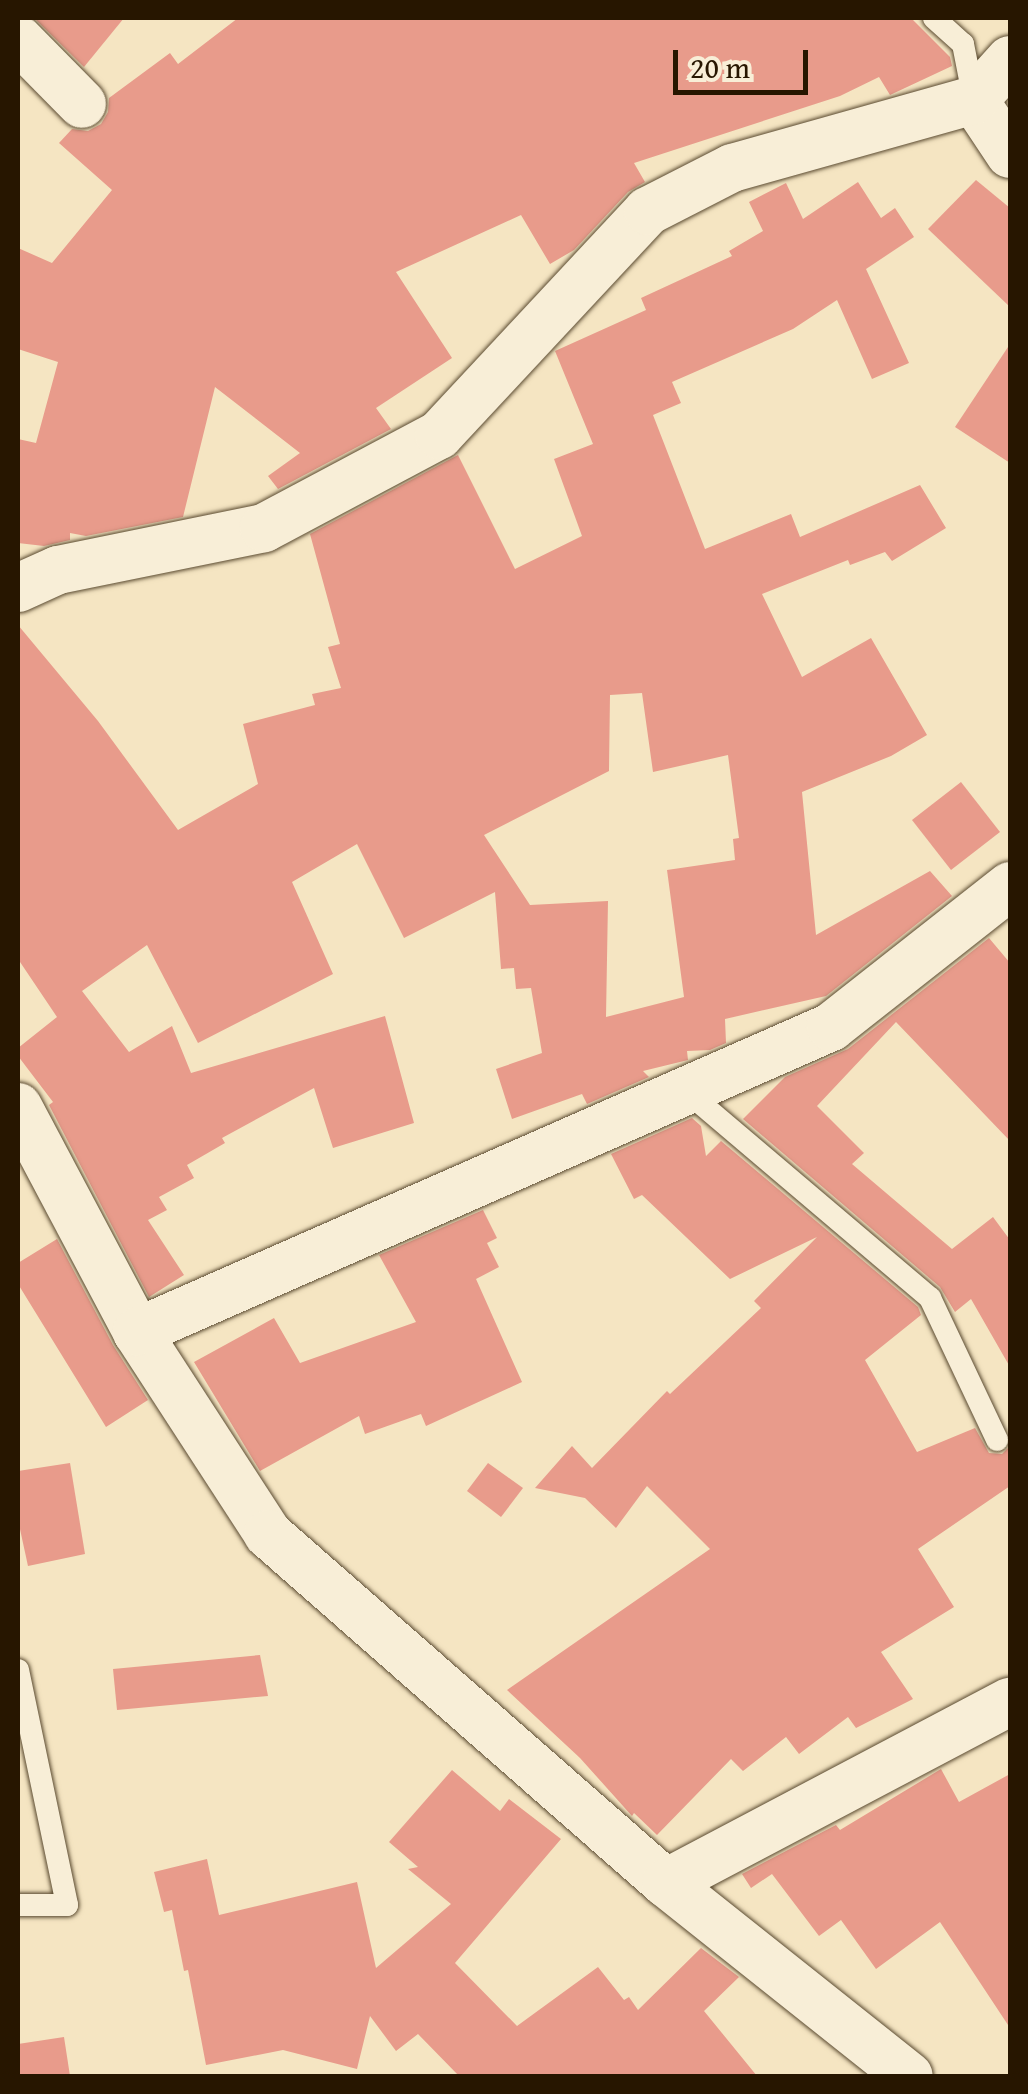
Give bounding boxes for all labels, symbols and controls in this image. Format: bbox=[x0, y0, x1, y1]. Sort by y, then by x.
scale bar bbox=[678, 30, 813, 92]
text: 20 m bbox=[690, 45, 750, 89]

